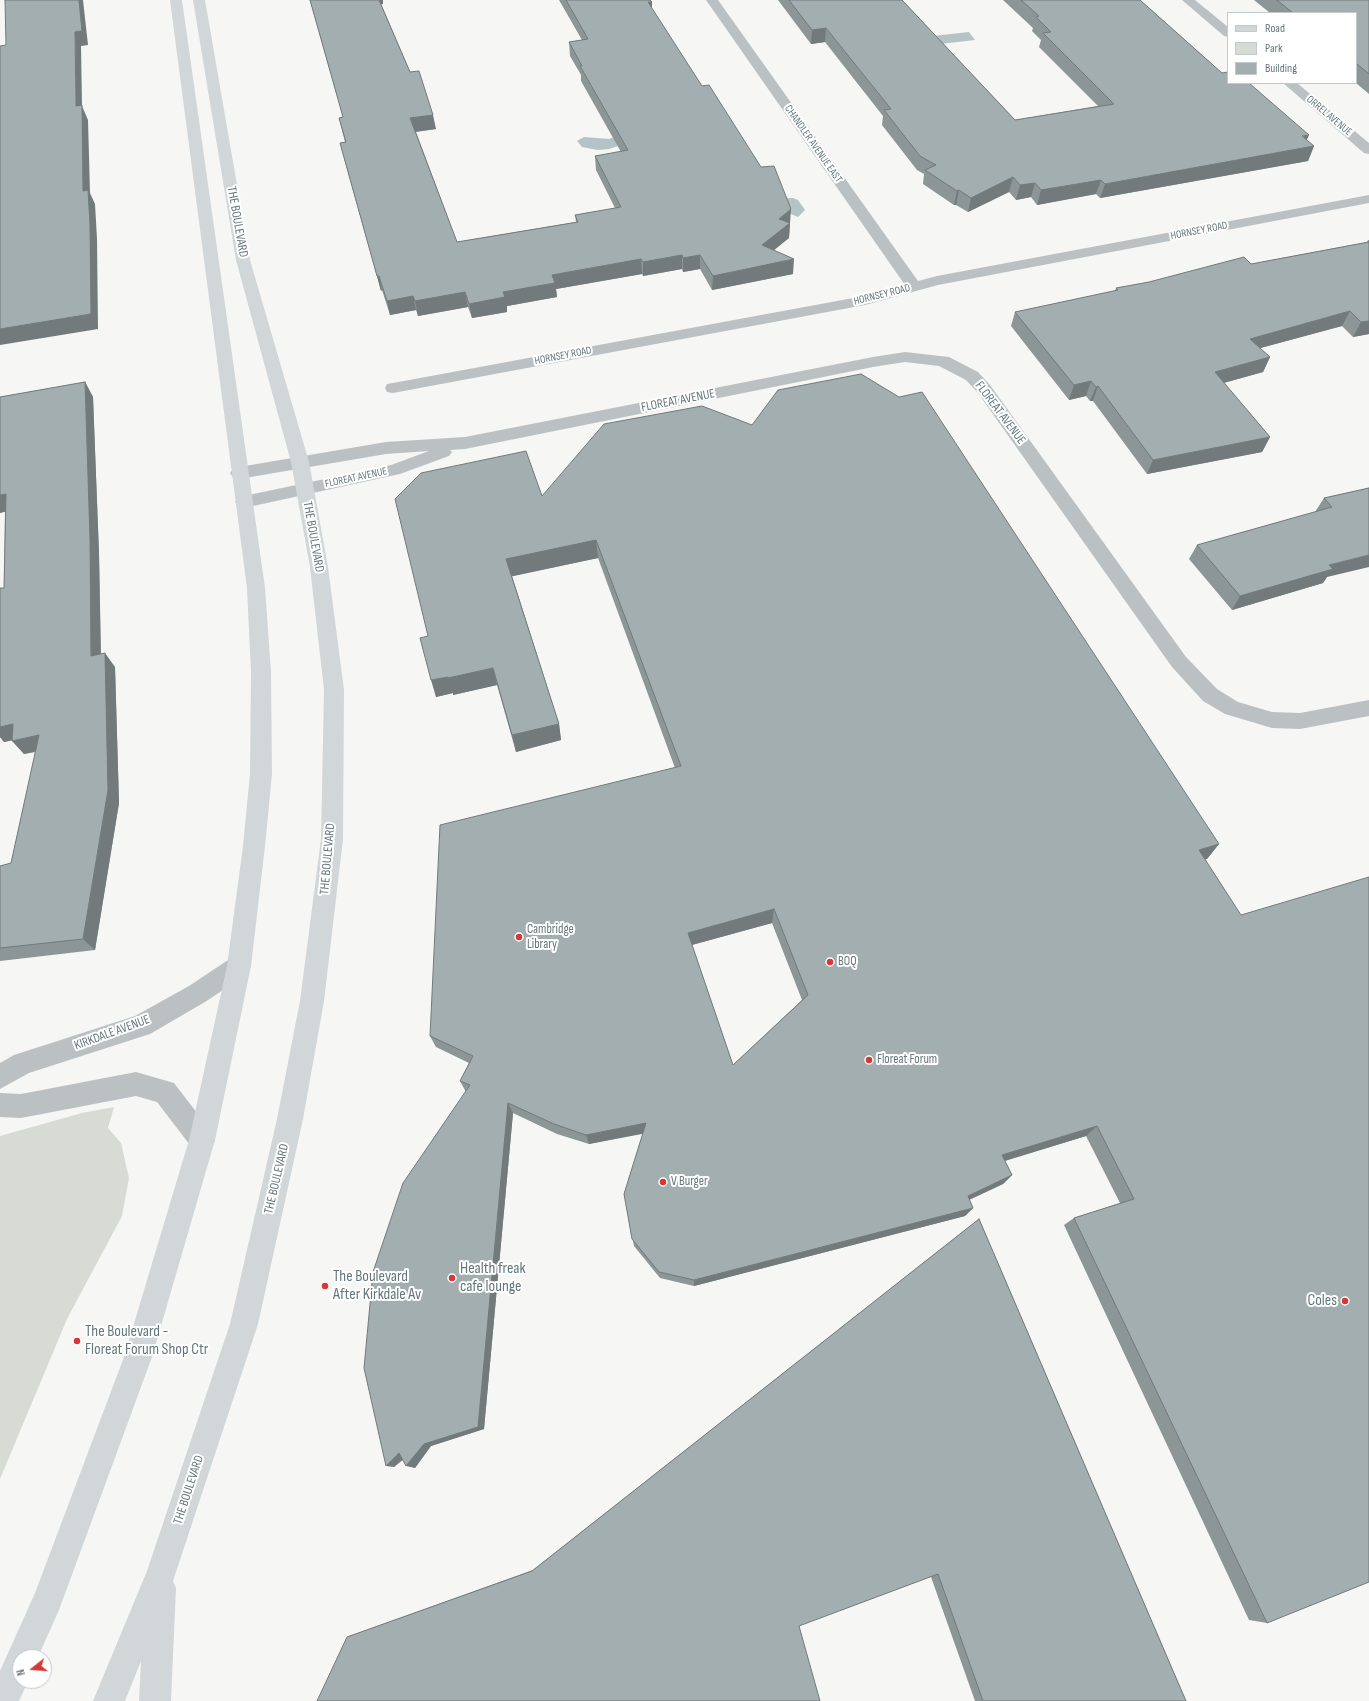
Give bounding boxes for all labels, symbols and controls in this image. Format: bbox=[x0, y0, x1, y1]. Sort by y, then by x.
legend bbox=[1227, 12, 1357, 84]
text: Road bbox=[1265, 21, 1285, 36]
text: Park bbox=[1265, 41, 1283, 56]
text: Building bbox=[1265, 61, 1297, 76]
street label: ORREL AVENUE bbox=[1304, 93, 1354, 139]
street label: CHANDLER AVENUE EAST bbox=[781, 103, 845, 185]
street label: THE BOULEVARD bbox=[223, 185, 251, 259]
street label: HORNSEY ROAD bbox=[1169, 219, 1229, 243]
street label: HORNSEY ROAD bbox=[852, 282, 912, 308]
street label: HORNSEY ROAD bbox=[533, 344, 593, 368]
street label: FLOREAT AVENUE bbox=[971, 379, 1029, 447]
street label: FLOREAT AVENUE bbox=[640, 386, 716, 416]
street label: FLOREAT AVENUE bbox=[324, 465, 388, 491]
street label: THE BOULEVARD bbox=[299, 500, 327, 574]
street label: THE BOULEVARD bbox=[317, 823, 339, 895]
place label: Cambridge Library bbox=[527, 922, 574, 953]
marker: Cambridge Library bbox=[514, 932, 524, 942]
place label: BOQ bbox=[838, 954, 857, 970]
marker: BOQ bbox=[825, 957, 835, 967]
street label: KIRKDALE AVENUE bbox=[72, 1012, 152, 1054]
place label: Floreat Forum bbox=[877, 1052, 937, 1068]
marker: Floreat Forum bbox=[864, 1055, 874, 1065]
street label: THE BOULEVARD bbox=[261, 1142, 293, 1216]
place label: V Burger bbox=[671, 1174, 708, 1190]
marker: V Burger bbox=[658, 1177, 668, 1187]
place label: Health freak cafe lounge bbox=[460, 1259, 526, 1297]
place label: The Boulevard After Kirkdale Av bbox=[333, 1267, 421, 1305]
marker: Health freak cafe lounge bbox=[447, 1273, 457, 1283]
marker: The Boulevard After Kirkdale Av bbox=[320, 1281, 330, 1291]
place label: Coles bbox=[1308, 1291, 1337, 1311]
marker: Coles bbox=[1340, 1296, 1350, 1306]
place label: The Boulevard - Floreat Forum Shop Ctr bbox=[85, 1322, 208, 1360]
marker: The Boulevard - Floreat Forum Shop Ctr bbox=[72, 1336, 82, 1346]
street label: THE BOULEVARD bbox=[171, 1454, 207, 1526]
north arrow bbox=[12, 1649, 52, 1689]
text: N bbox=[14, 1668, 28, 1677]

